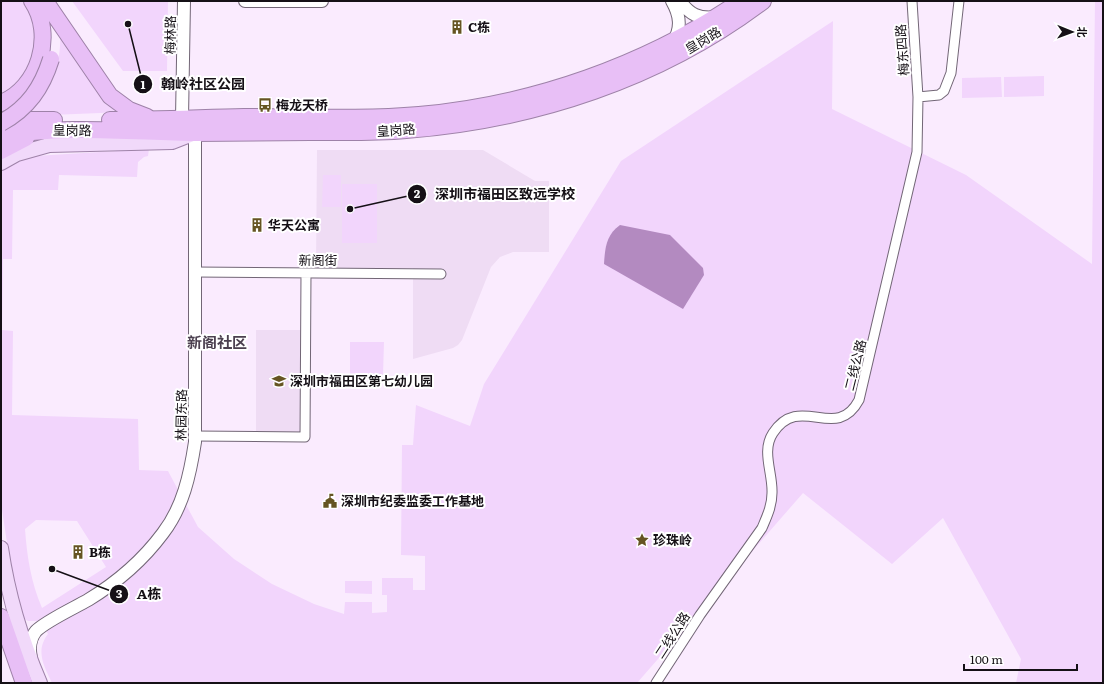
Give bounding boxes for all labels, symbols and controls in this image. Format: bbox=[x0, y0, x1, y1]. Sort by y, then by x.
north arrow bbox=[1052, 12, 1092, 52]
street label: 梅林路 bbox=[160, 15, 179, 55]
place label: C栋 bbox=[468, 17, 490, 36]
building icon: C栋 bbox=[449, 19, 465, 35]
street label: 皇岗路 bbox=[681, 21, 724, 58]
street label: 梅东四路 bbox=[890, 23, 913, 77]
text: 北 bbox=[1075, 27, 1091, 38]
callout: 翰岭社区公园 bbox=[133, 71, 253, 97]
text: 翰岭社区公园 bbox=[161, 73, 245, 93]
text: 1 bbox=[141, 75, 146, 93]
place label: 梅龙天桥 bbox=[276, 95, 328, 114]
bus stop icon: 梅龙天桥 bbox=[257, 97, 273, 113]
street label: 皇岗路 bbox=[376, 119, 416, 140]
street label: 皇岗路 bbox=[52, 120, 92, 139]
callout: 深圳市福田区致远学校 bbox=[407, 181, 583, 207]
text: 深圳市福田区致远学校 bbox=[435, 183, 575, 203]
text: 2 bbox=[414, 184, 421, 202]
place label: 华天公寓 bbox=[268, 215, 320, 234]
building icon: 华天公寓 bbox=[249, 217, 265, 233]
street label: 新阁街 bbox=[298, 250, 338, 269]
district label: 新阁社区 bbox=[187, 330, 247, 353]
street label: 二线公路 bbox=[839, 337, 870, 392]
place label: 深圳市福田区第七幼儿园 bbox=[290, 371, 433, 390]
school or university icon: 深圳市福田区第七幼儿园 bbox=[271, 373, 287, 389]
street label: 林园东路 bbox=[171, 389, 190, 441]
place label: 深圳市纪委监委工作基地 bbox=[341, 491, 484, 510]
public building icon: 深圳市纪委监委工作基地 bbox=[322, 493, 338, 509]
place label: 珍珠岭 bbox=[653, 530, 692, 549]
place icon: 珍珠岭 bbox=[634, 532, 650, 548]
place label: B栋 bbox=[89, 542, 111, 561]
building icon: B栋 bbox=[70, 544, 86, 560]
callout: A栋 bbox=[109, 581, 169, 607]
text: A栋 bbox=[137, 583, 161, 603]
text: 3 bbox=[116, 584, 123, 602]
street label: 二线公路 bbox=[649, 608, 694, 662]
scale bar bbox=[964, 646, 1077, 672]
text: 100 m bbox=[970, 650, 1003, 668]

